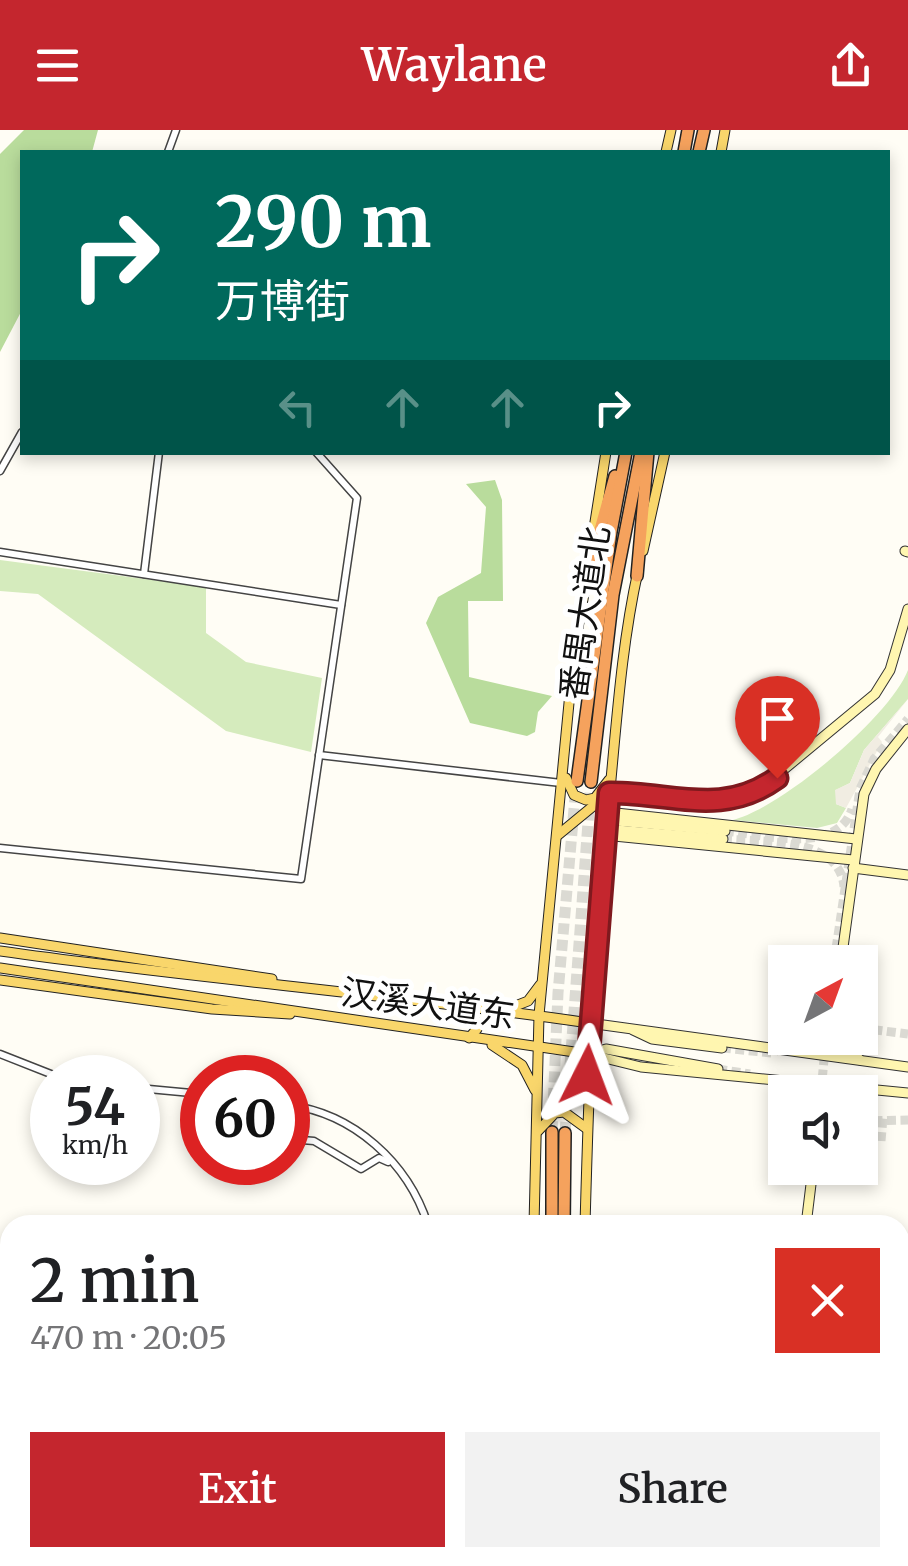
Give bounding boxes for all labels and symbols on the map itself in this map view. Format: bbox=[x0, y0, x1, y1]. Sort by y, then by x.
street label: 番禺大道北 bbox=[551, 523, 619, 703]
pin bbox=[735, 676, 820, 779]
north arrow bbox=[768, 945, 878, 1055]
street label: 汉溪大道东 bbox=[338, 970, 518, 1038]
position arrow bbox=[535, 1023, 639, 1127]
speed limit sign: 60 bbox=[180, 1055, 310, 1185]

